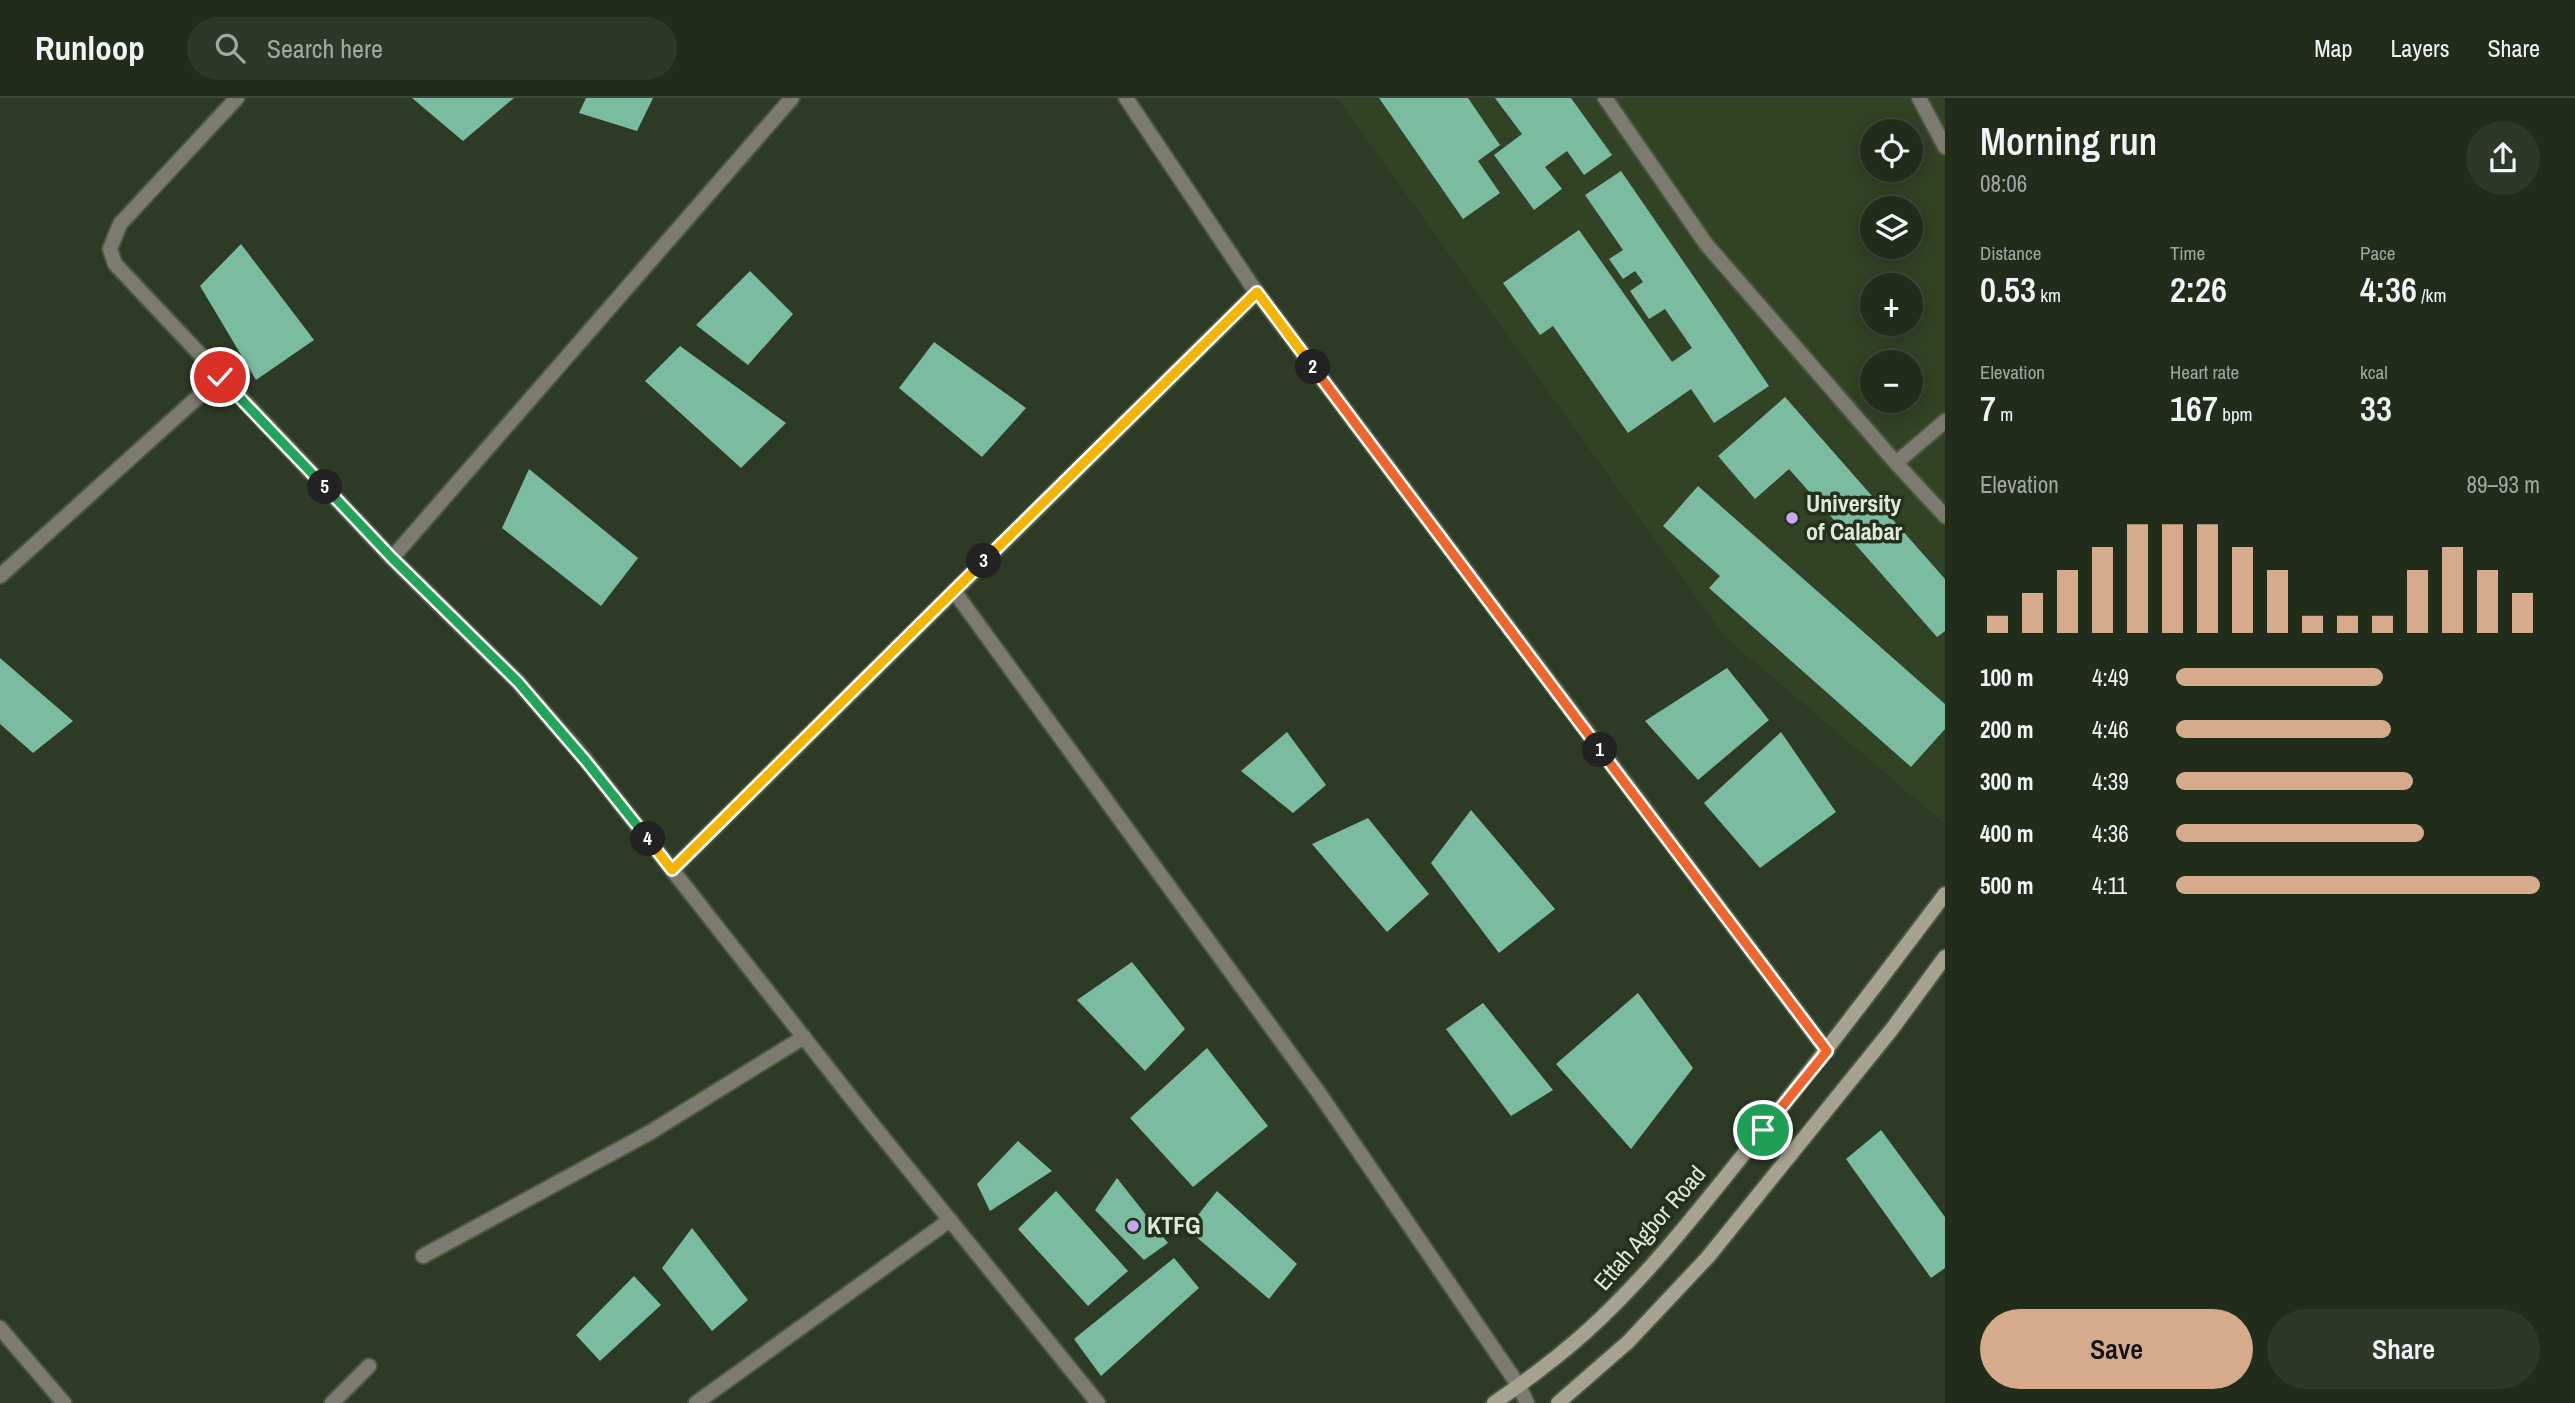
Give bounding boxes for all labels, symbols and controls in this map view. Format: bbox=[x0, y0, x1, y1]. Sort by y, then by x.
search box bbox=[187, 17, 677, 80]
text: Runloop bbox=[35, 26, 145, 70]
icon: search bbox=[211, 29, 249, 67]
text: Search here bbox=[267, 31, 383, 66]
text: Map bbox=[2314, 32, 2352, 64]
text: Layers bbox=[2390, 32, 2449, 64]
text: Share bbox=[2487, 32, 2540, 64]
text: Morning run bbox=[1980, 116, 2157, 167]
map controls bbox=[1860, 119, 1923, 413]
button: locate bbox=[1860, 119, 1923, 182]
button: share bbox=[2466, 121, 2540, 195]
text: 08:06 bbox=[1980, 168, 2027, 199]
button: layers bbox=[1860, 196, 1923, 259]
text: Distance bbox=[1980, 240, 2041, 266]
text: Time bbox=[2170, 240, 2205, 266]
text: Pace bbox=[2360, 240, 2396, 266]
text: 0.53 bbox=[1980, 266, 2036, 313]
text: 2:26 bbox=[2170, 266, 2227, 313]
text: 4:36 bbox=[2360, 266, 2417, 313]
button: + bbox=[1860, 273, 1923, 336]
text: km bbox=[2036, 282, 2061, 308]
text: /km bbox=[2417, 282, 2446, 308]
pin bbox=[190, 347, 250, 407]
pin: 2 bbox=[1296, 350, 1330, 384]
button: − bbox=[1860, 350, 1923, 413]
text: 2 bbox=[1308, 353, 1317, 379]
icon: check bbox=[201, 358, 239, 396]
text: Elevation bbox=[1980, 359, 2045, 385]
text: Heart rate bbox=[2170, 359, 2239, 385]
text: kcal bbox=[2360, 359, 2388, 385]
text: 7 bbox=[1980, 385, 1996, 432]
text: 167 bbox=[2170, 385, 2218, 432]
text: 33 bbox=[2360, 385, 2392, 432]
text: m bbox=[1996, 401, 2013, 427]
text: bpm bbox=[2218, 401, 2253, 427]
text: Elevation bbox=[1980, 469, 2059, 500]
text: 89–93 m bbox=[2467, 469, 2540, 500]
pin: 5 bbox=[308, 470, 342, 504]
text: 5 bbox=[320, 473, 329, 499]
place label: University of Calabar bbox=[1806, 487, 1903, 547]
marker: University of Calabar bbox=[1784, 510, 1800, 526]
pin: 3 bbox=[967, 544, 1002, 578]
text: 3 bbox=[979, 547, 988, 573]
text: 100 m bbox=[1980, 662, 2033, 693]
text: 4:49 bbox=[2092, 662, 2129, 693]
text: 200 m bbox=[1980, 714, 2033, 745]
text: 4:46 bbox=[2092, 714, 2129, 745]
pin: 1 bbox=[1582, 732, 1618, 768]
text: 1 bbox=[1595, 736, 1604, 762]
text: 300 m bbox=[1980, 766, 2033, 797]
text: 4:39 bbox=[2092, 766, 2129, 797]
text: 400 m bbox=[1980, 818, 2033, 849]
text: 4:36 bbox=[2092, 818, 2129, 849]
pin: 4 bbox=[630, 822, 666, 856]
text: 4 bbox=[643, 825, 652, 851]
text: 500 m bbox=[1980, 870, 2033, 901]
text: 4:11 bbox=[2092, 870, 2127, 901]
pin bbox=[1733, 1100, 1793, 1160]
icon: arrive bbox=[1744, 1111, 1782, 1149]
street label: Ettah Agbor Road bbox=[1586, 1158, 1712, 1296]
place label: KTFG bbox=[1147, 1209, 1201, 1241]
marker: KTFG bbox=[1125, 1218, 1141, 1234]
button: Save bbox=[1980, 1309, 2253, 1389]
button: Share bbox=[2267, 1309, 2540, 1389]

